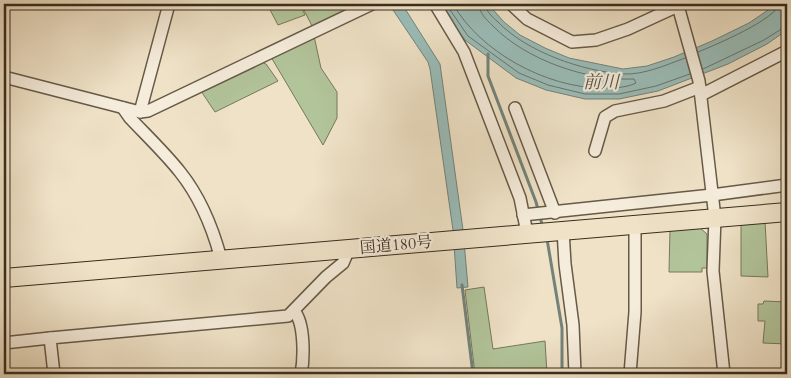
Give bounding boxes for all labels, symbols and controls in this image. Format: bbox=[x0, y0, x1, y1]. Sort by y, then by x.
water label: 前川 bbox=[583, 70, 621, 95]
street label: 国道180号 bbox=[359, 231, 433, 259]

